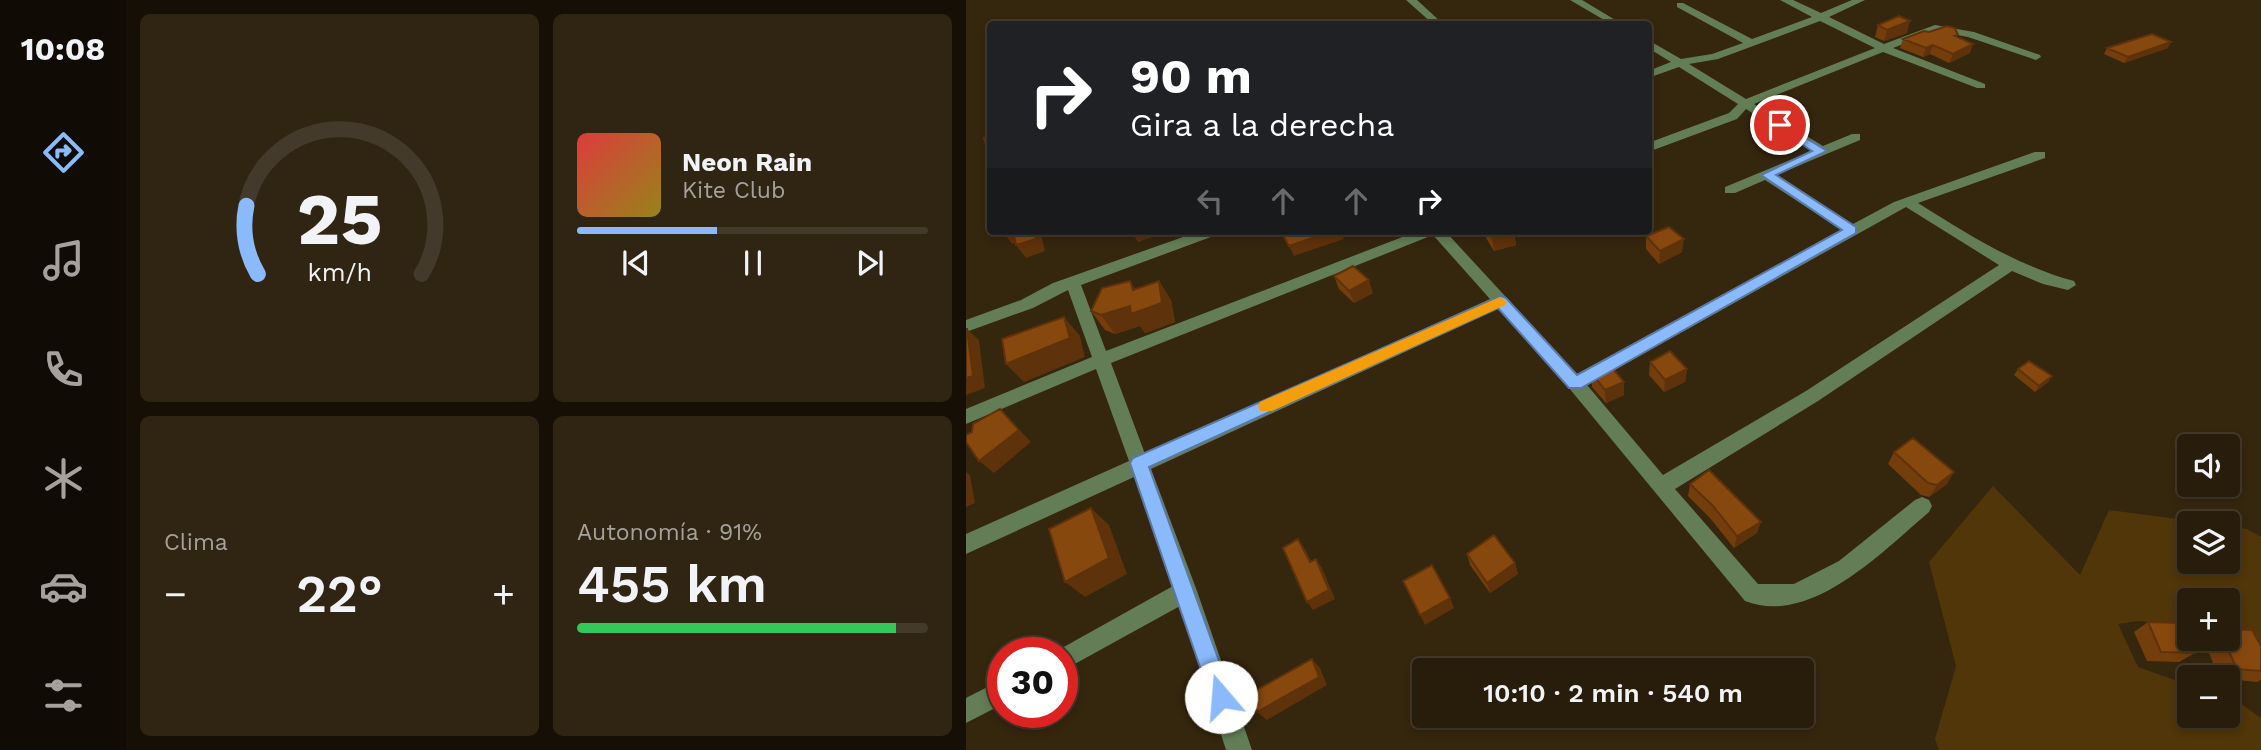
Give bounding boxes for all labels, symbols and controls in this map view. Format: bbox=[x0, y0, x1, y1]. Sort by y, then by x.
text: 10:08 bbox=[21, 30, 105, 68]
text: 90 m bbox=[1130, 47, 1252, 105]
icon: right bbox=[1015, 49, 1106, 140]
pin bbox=[1750, 95, 1810, 155]
text: Gira a la derecha bbox=[1130, 106, 1394, 144]
icon: arrive bbox=[1761, 106, 1799, 144]
icon: directions bbox=[39, 128, 88, 177]
text: Neon Rain bbox=[682, 147, 812, 177]
text: 25 bbox=[297, 176, 382, 262]
text: Kite Club bbox=[682, 177, 785, 204]
icon: left bbox=[1191, 182, 1229, 220]
icon: ahead bbox=[1264, 182, 1302, 220]
icon: ahead bbox=[1337, 182, 1375, 220]
icon: right bbox=[1410, 182, 1448, 220]
icon: music bbox=[39, 236, 88, 285]
icon: previous bbox=[617, 244, 655, 282]
icon: pause bbox=[734, 244, 772, 282]
icon: next bbox=[851, 244, 889, 282]
text: km/h bbox=[307, 258, 372, 287]
icon: phone bbox=[39, 345, 88, 394]
map controls bbox=[2177, 434, 2240, 728]
button: sound bbox=[2177, 434, 2240, 497]
icon: climate bbox=[39, 454, 88, 503]
button: layers bbox=[2177, 511, 2240, 574]
text: Autonomía · 91% bbox=[577, 519, 762, 546]
text: Clima bbox=[164, 529, 228, 556]
text: 455 km bbox=[577, 554, 767, 615]
icon: car bbox=[39, 562, 88, 611]
text: 22° bbox=[296, 564, 383, 625]
text: − bbox=[164, 572, 187, 616]
text: + bbox=[492, 572, 515, 616]
button: + bbox=[2177, 588, 2240, 651]
speed limit sign: 30 bbox=[987, 637, 1078, 728]
position arrow bbox=[1184, 660, 1258, 734]
button: − bbox=[2177, 665, 2240, 728]
icon: filters bbox=[39, 671, 88, 720]
text: 10:10 · 2 min · 540 m bbox=[1483, 678, 1743, 708]

